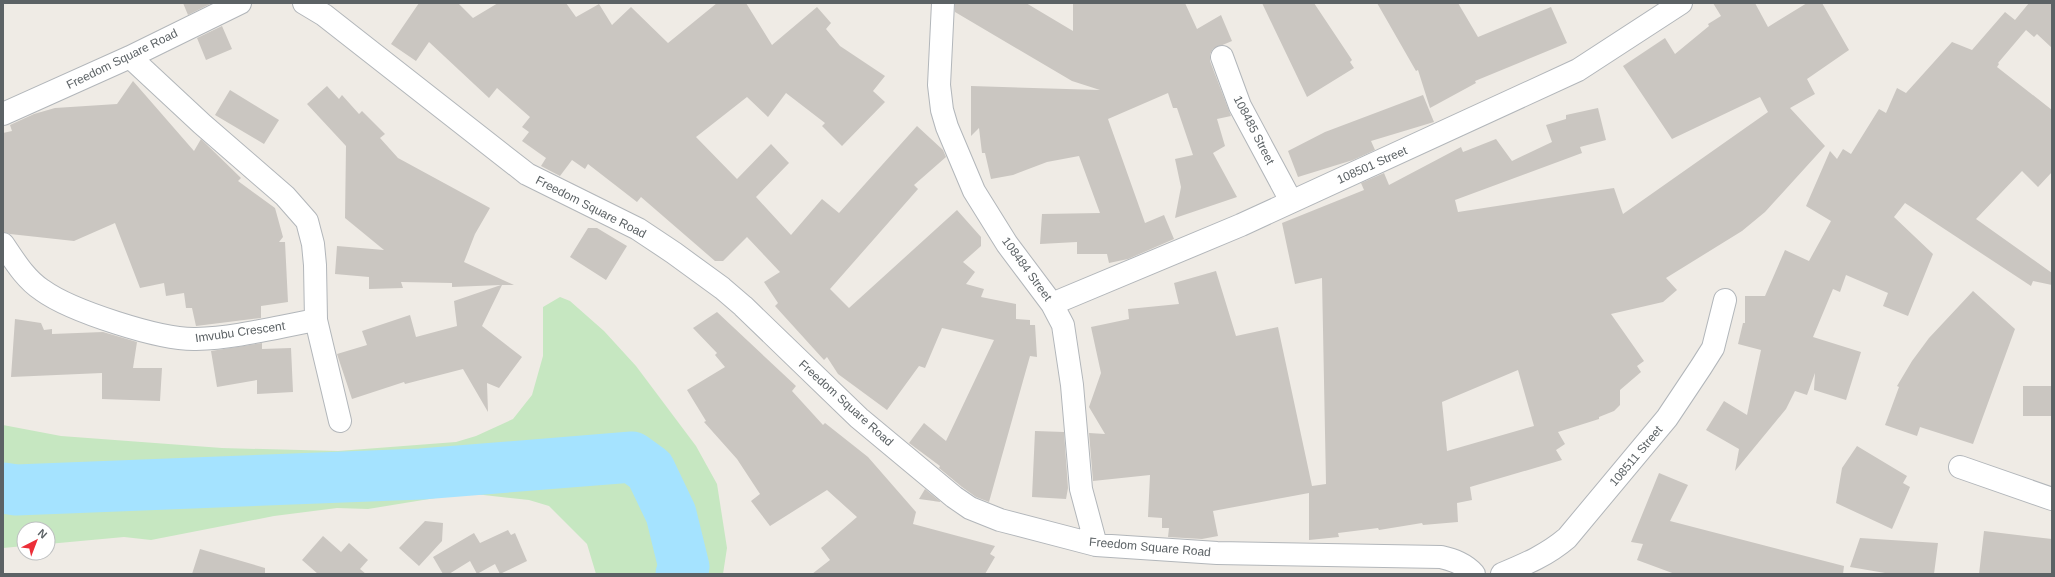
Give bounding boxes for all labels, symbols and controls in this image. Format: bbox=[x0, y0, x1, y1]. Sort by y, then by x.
street label: Freedom Square Road bbox=[64, 26, 180, 92]
street label: 108485 Street bbox=[1231, 93, 1278, 167]
street label: 108501 Street bbox=[1335, 143, 1410, 187]
street label: Freedom Square Road bbox=[533, 173, 649, 241]
street label: 108484 Street bbox=[999, 234, 1055, 304]
street label: Imvubu Crescent bbox=[194, 319, 287, 345]
street label: Freedom Square Road bbox=[796, 357, 896, 449]
street label: 108511 Street bbox=[1607, 422, 1666, 489]
north arrow bbox=[16, 521, 56, 561]
text: N bbox=[36, 526, 50, 541]
street label: Freedom Square Road bbox=[1089, 535, 1211, 559]

